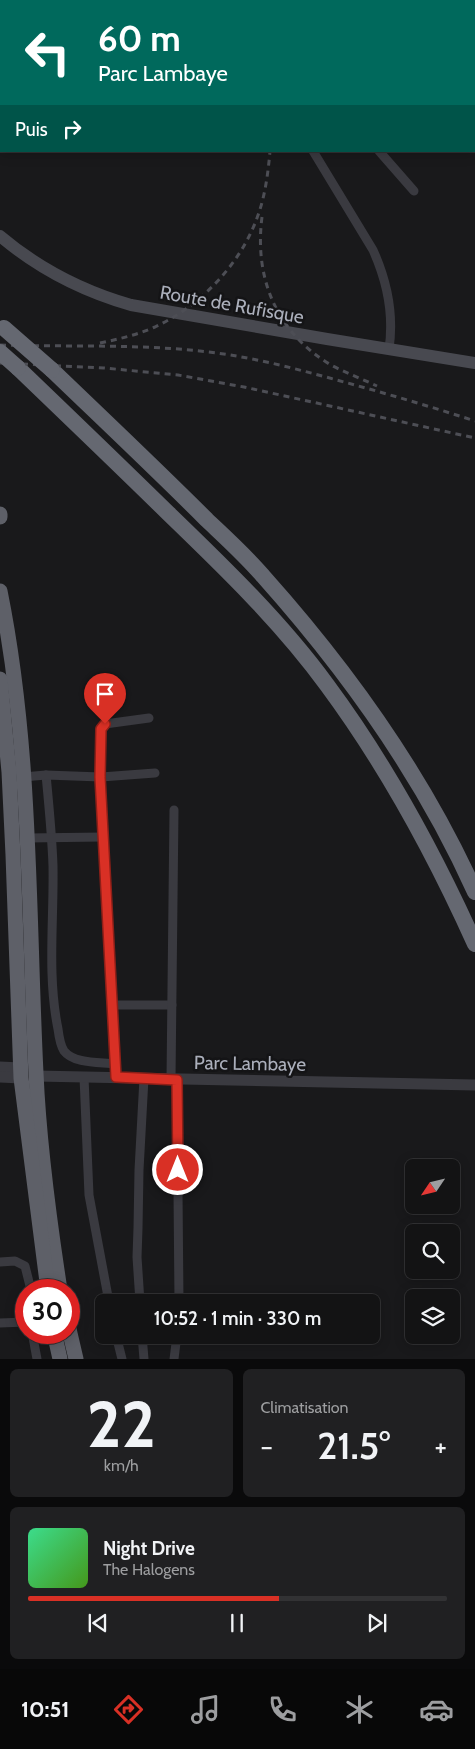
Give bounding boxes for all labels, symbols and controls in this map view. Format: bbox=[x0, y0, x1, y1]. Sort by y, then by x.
text: 60 m bbox=[98, 17, 181, 60]
icon: left bbox=[15, 20, 80, 85]
text: Parc Lambaye bbox=[98, 60, 228, 87]
icon: right bbox=[58, 115, 86, 143]
text: Puis bbox=[15, 118, 48, 141]
street label: Route de Rufisque bbox=[158, 280, 306, 329]
pin bbox=[84, 673, 126, 724]
icon: arrive bbox=[91, 680, 119, 708]
street label: Parc Lambaye bbox=[194, 1051, 307, 1076]
position arrow bbox=[151, 1143, 203, 1195]
north arrow bbox=[405, 1159, 460, 1214]
map controls bbox=[405, 1159, 460, 1344]
button: search bbox=[405, 1224, 460, 1279]
speed limit sign: 30 bbox=[15, 1279, 80, 1344]
button: layers bbox=[405, 1289, 460, 1344]
text: 10:52 · 1 min · 330 m bbox=[154, 1307, 321, 1330]
text: 22 bbox=[87, 1384, 156, 1463]
text: Climatisation bbox=[261, 1398, 349, 1417]
text: 21.5° bbox=[317, 1422, 390, 1469]
text: − bbox=[261, 1429, 273, 1463]
text: + bbox=[435, 1429, 447, 1463]
text: km/h bbox=[104, 1456, 139, 1475]
text: Night Drive bbox=[103, 1537, 195, 1560]
text: The Halogens bbox=[103, 1560, 195, 1579]
icon: previous bbox=[84, 1609, 112, 1637]
icon: pause bbox=[223, 1609, 251, 1637]
icon: next bbox=[363, 1609, 391, 1637]
icon: directions bbox=[111, 1692, 146, 1727]
icon: music bbox=[188, 1692, 223, 1727]
icon: phone bbox=[265, 1692, 300, 1727]
icon: climate bbox=[342, 1692, 377, 1727]
icon: car bbox=[419, 1692, 454, 1727]
text: 10:51 bbox=[21, 1696, 69, 1723]

